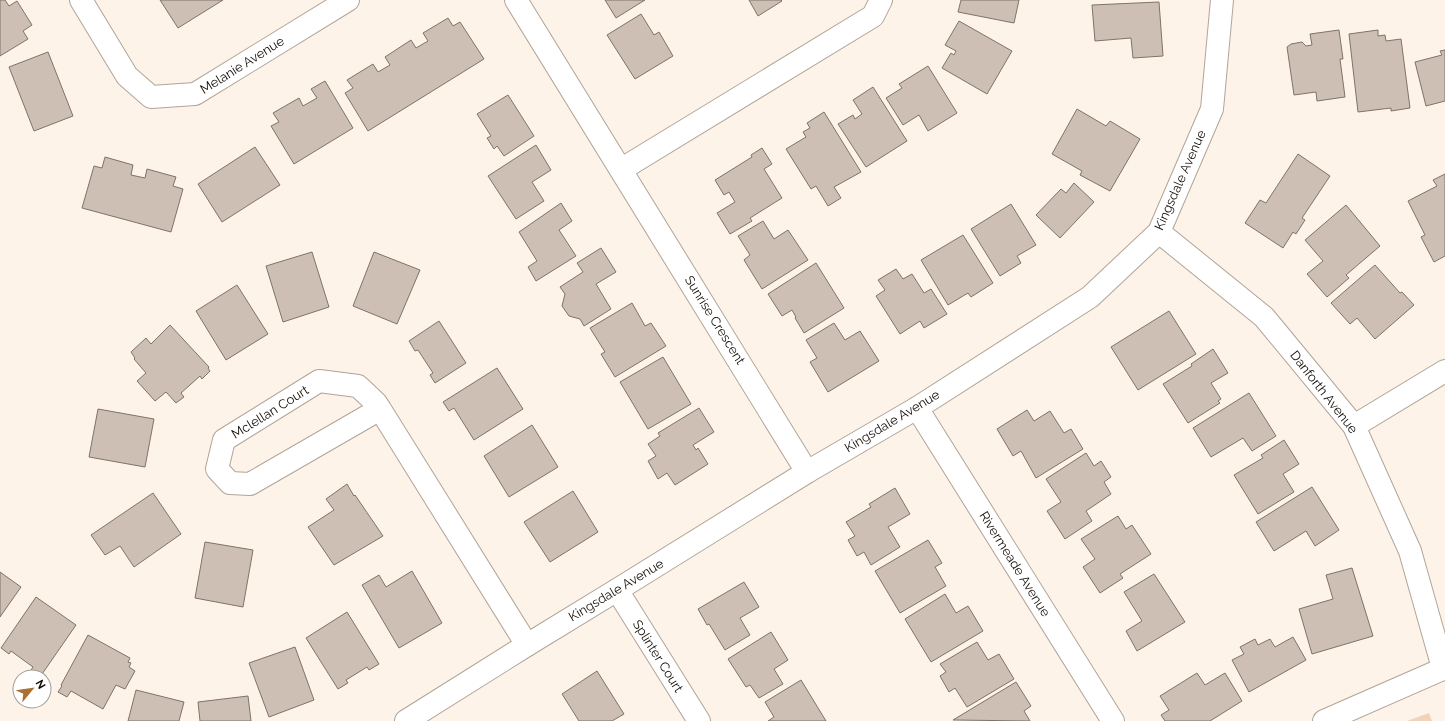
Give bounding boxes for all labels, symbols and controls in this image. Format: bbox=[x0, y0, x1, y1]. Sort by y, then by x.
street label: Melanie Avenue bbox=[197, 33, 287, 97]
street label: Kingsdale Avenue bbox=[1151, 127, 1209, 232]
street label: Sunrise Crescent bbox=[682, 273, 749, 368]
street label: Danforth Avenue bbox=[1287, 348, 1361, 437]
street label: Mclellan Court bbox=[229, 382, 312, 442]
street label: Kingsdale Avenue bbox=[842, 387, 942, 455]
street label: Rivermeade Avenue bbox=[977, 509, 1054, 620]
street label: Kingsdale Avenue bbox=[566, 556, 666, 624]
street label: Splinter Court bbox=[630, 617, 687, 696]
north arrow bbox=[12, 669, 52, 709]
text: N bbox=[33, 678, 48, 691]

